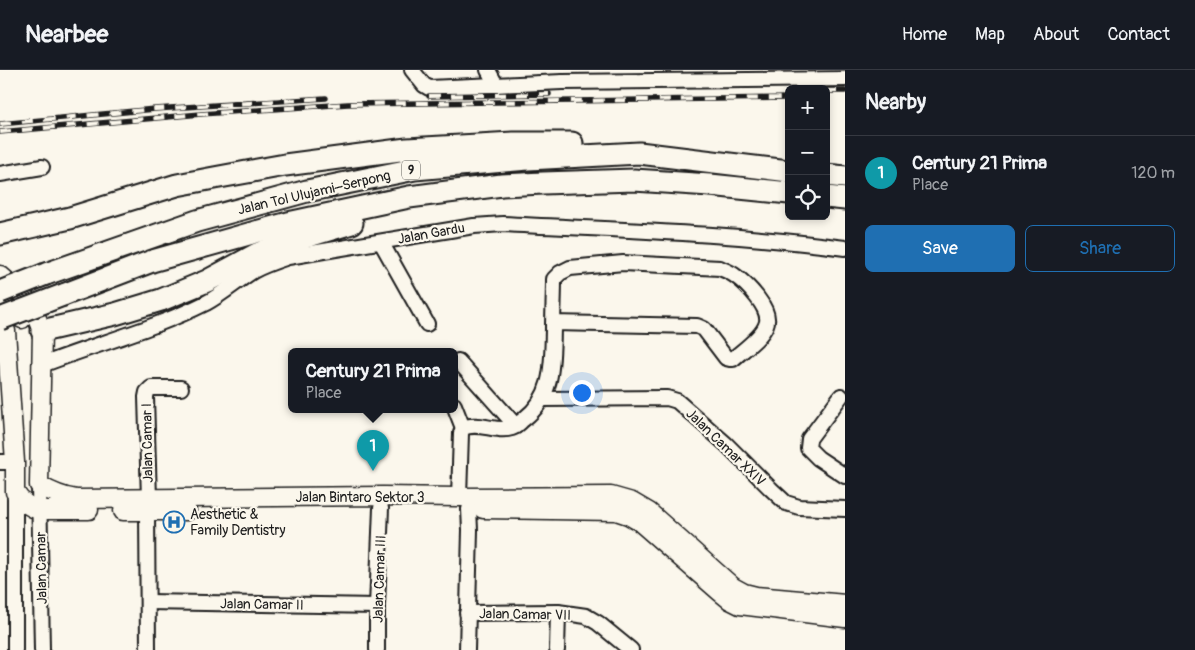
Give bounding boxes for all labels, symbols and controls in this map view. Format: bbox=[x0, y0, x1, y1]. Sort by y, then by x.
text: Nearbee bbox=[25, 20, 108, 49]
text: Home bbox=[902, 23, 947, 46]
text: Map bbox=[975, 23, 1005, 46]
text: About bbox=[1033, 23, 1079, 46]
text: Contact bbox=[1107, 23, 1170, 46]
map controls bbox=[785, 85, 830, 220]
button: + bbox=[785, 85, 830, 130]
text: Nearby bbox=[865, 89, 926, 116]
button: − bbox=[785, 130, 830, 175]
text: Century 21 Prima bbox=[912, 151, 1047, 175]
road number: 9 bbox=[402, 160, 420, 180]
text: 1 bbox=[878, 163, 884, 183]
text: 120 m bbox=[1131, 163, 1175, 183]
street label: Jalan Tol Ulujami–Serpong bbox=[236, 167, 392, 218]
button: locate bbox=[785, 175, 830, 220]
text: Place bbox=[912, 175, 948, 195]
street label: Jalan Gardu bbox=[396, 219, 466, 248]
button: Save bbox=[865, 225, 1015, 272]
button: Share bbox=[1025, 225, 1175, 272]
popup bbox=[288, 348, 458, 413]
text: Century 21 Prima bbox=[305, 359, 441, 383]
your location bbox=[569, 380, 595, 406]
text: Place bbox=[305, 383, 342, 403]
street label: Jalan Camar I bbox=[138, 403, 157, 483]
street label: Jalan Camar XXIV bbox=[682, 405, 769, 490]
pin: 1 bbox=[357, 430, 389, 471]
street label: Jalan Bintaro Sektor 3 bbox=[296, 489, 425, 506]
place label: Aesthetic & Family Dentistry bbox=[190, 506, 286, 539]
hospital icon: Aesthetic & Family Dentistry bbox=[162, 510, 186, 534]
street label: Jalan Camar bbox=[32, 531, 51, 604]
street label: Jalan Camar III bbox=[369, 535, 390, 623]
street label: Jalan Camar II bbox=[220, 595, 304, 614]
street label: Jalan Camar VII bbox=[479, 605, 571, 624]

